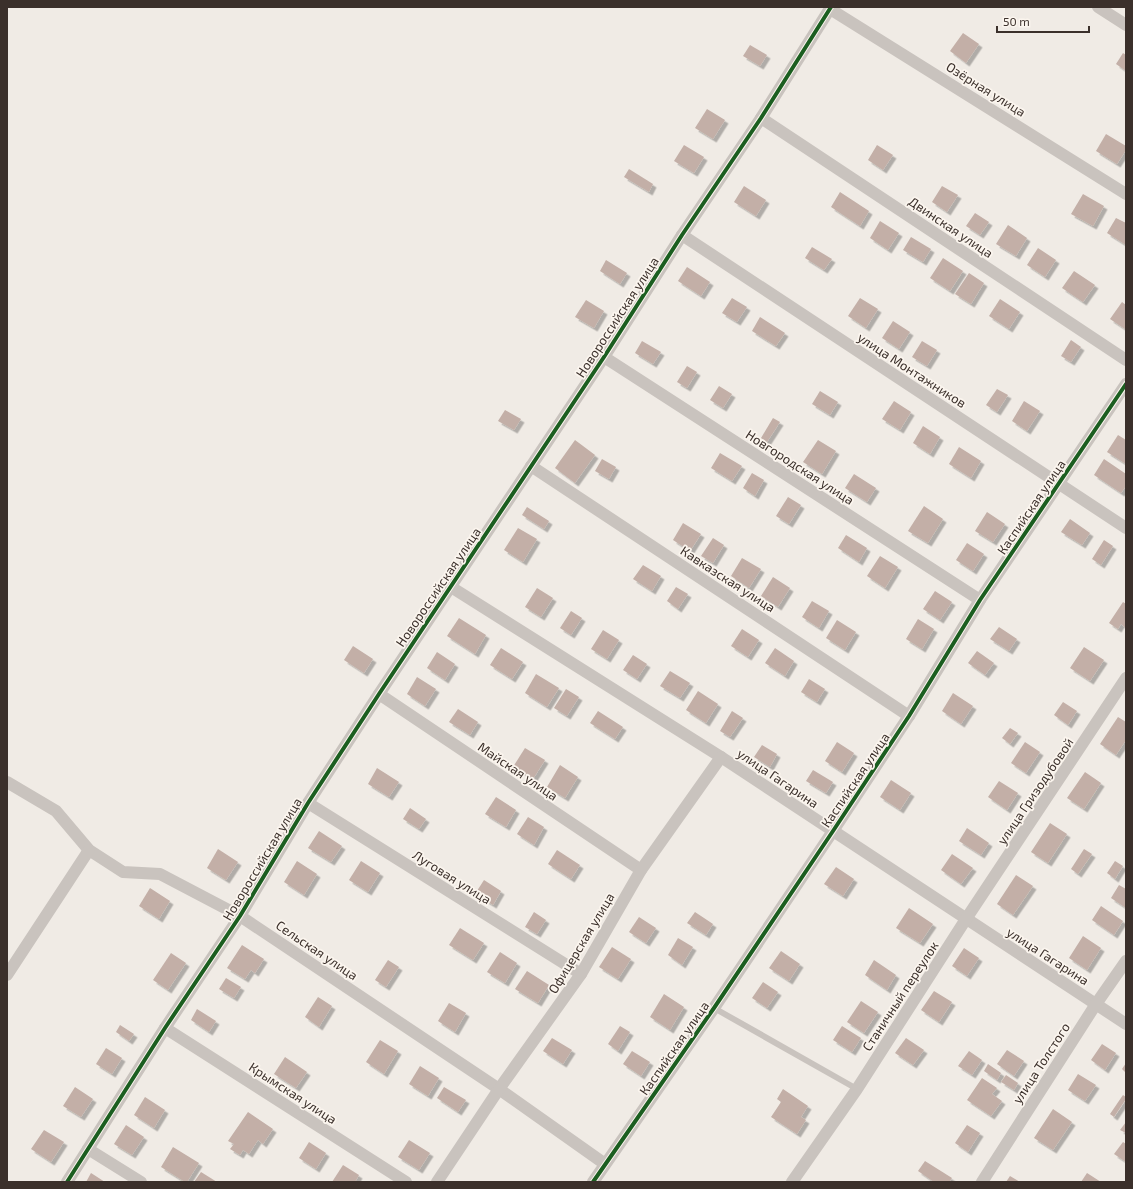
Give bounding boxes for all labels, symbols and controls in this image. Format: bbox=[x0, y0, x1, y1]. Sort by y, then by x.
scale bar bbox=[997, 8, 1089, 34]
text: 50 m bbox=[1003, 14, 1030, 28]
street label: Озёрная улица bbox=[943, 58, 1029, 120]
street label: Двинская улица bbox=[906, 193, 996, 261]
street label: Новороссийская улица bbox=[572, 254, 662, 380]
street label: улица Монтажников bbox=[855, 329, 969, 411]
street label: Новгородская улица bbox=[743, 426, 857, 508]
street label: Каспийская улица bbox=[993, 457, 1069, 557]
street label: Новороссийская улица bbox=[392, 524, 484, 650]
street label: Кавказская улица bbox=[678, 542, 778, 616]
street label: Каспийская улица bbox=[817, 730, 893, 830]
street label: улица Гризодубовой bbox=[993, 735, 1077, 847]
street label: Майская улица bbox=[475, 738, 561, 804]
street label: улица Гагарина bbox=[734, 745, 822, 811]
street label: Новороссийская улица bbox=[219, 795, 305, 923]
street label: Луговая улица bbox=[410, 847, 494, 907]
street label: Офицерская улица bbox=[545, 890, 617, 996]
street label: Сельская улица bbox=[273, 917, 361, 983]
street label: улица Гагарина bbox=[1004, 923, 1092, 989]
street label: Станичный переулок bbox=[858, 938, 942, 1054]
street label: Каспийская улица bbox=[636, 998, 712, 1098]
street label: улица Толстого bbox=[1009, 1020, 1073, 1106]
street label: Крымская улица bbox=[246, 1059, 340, 1127]

